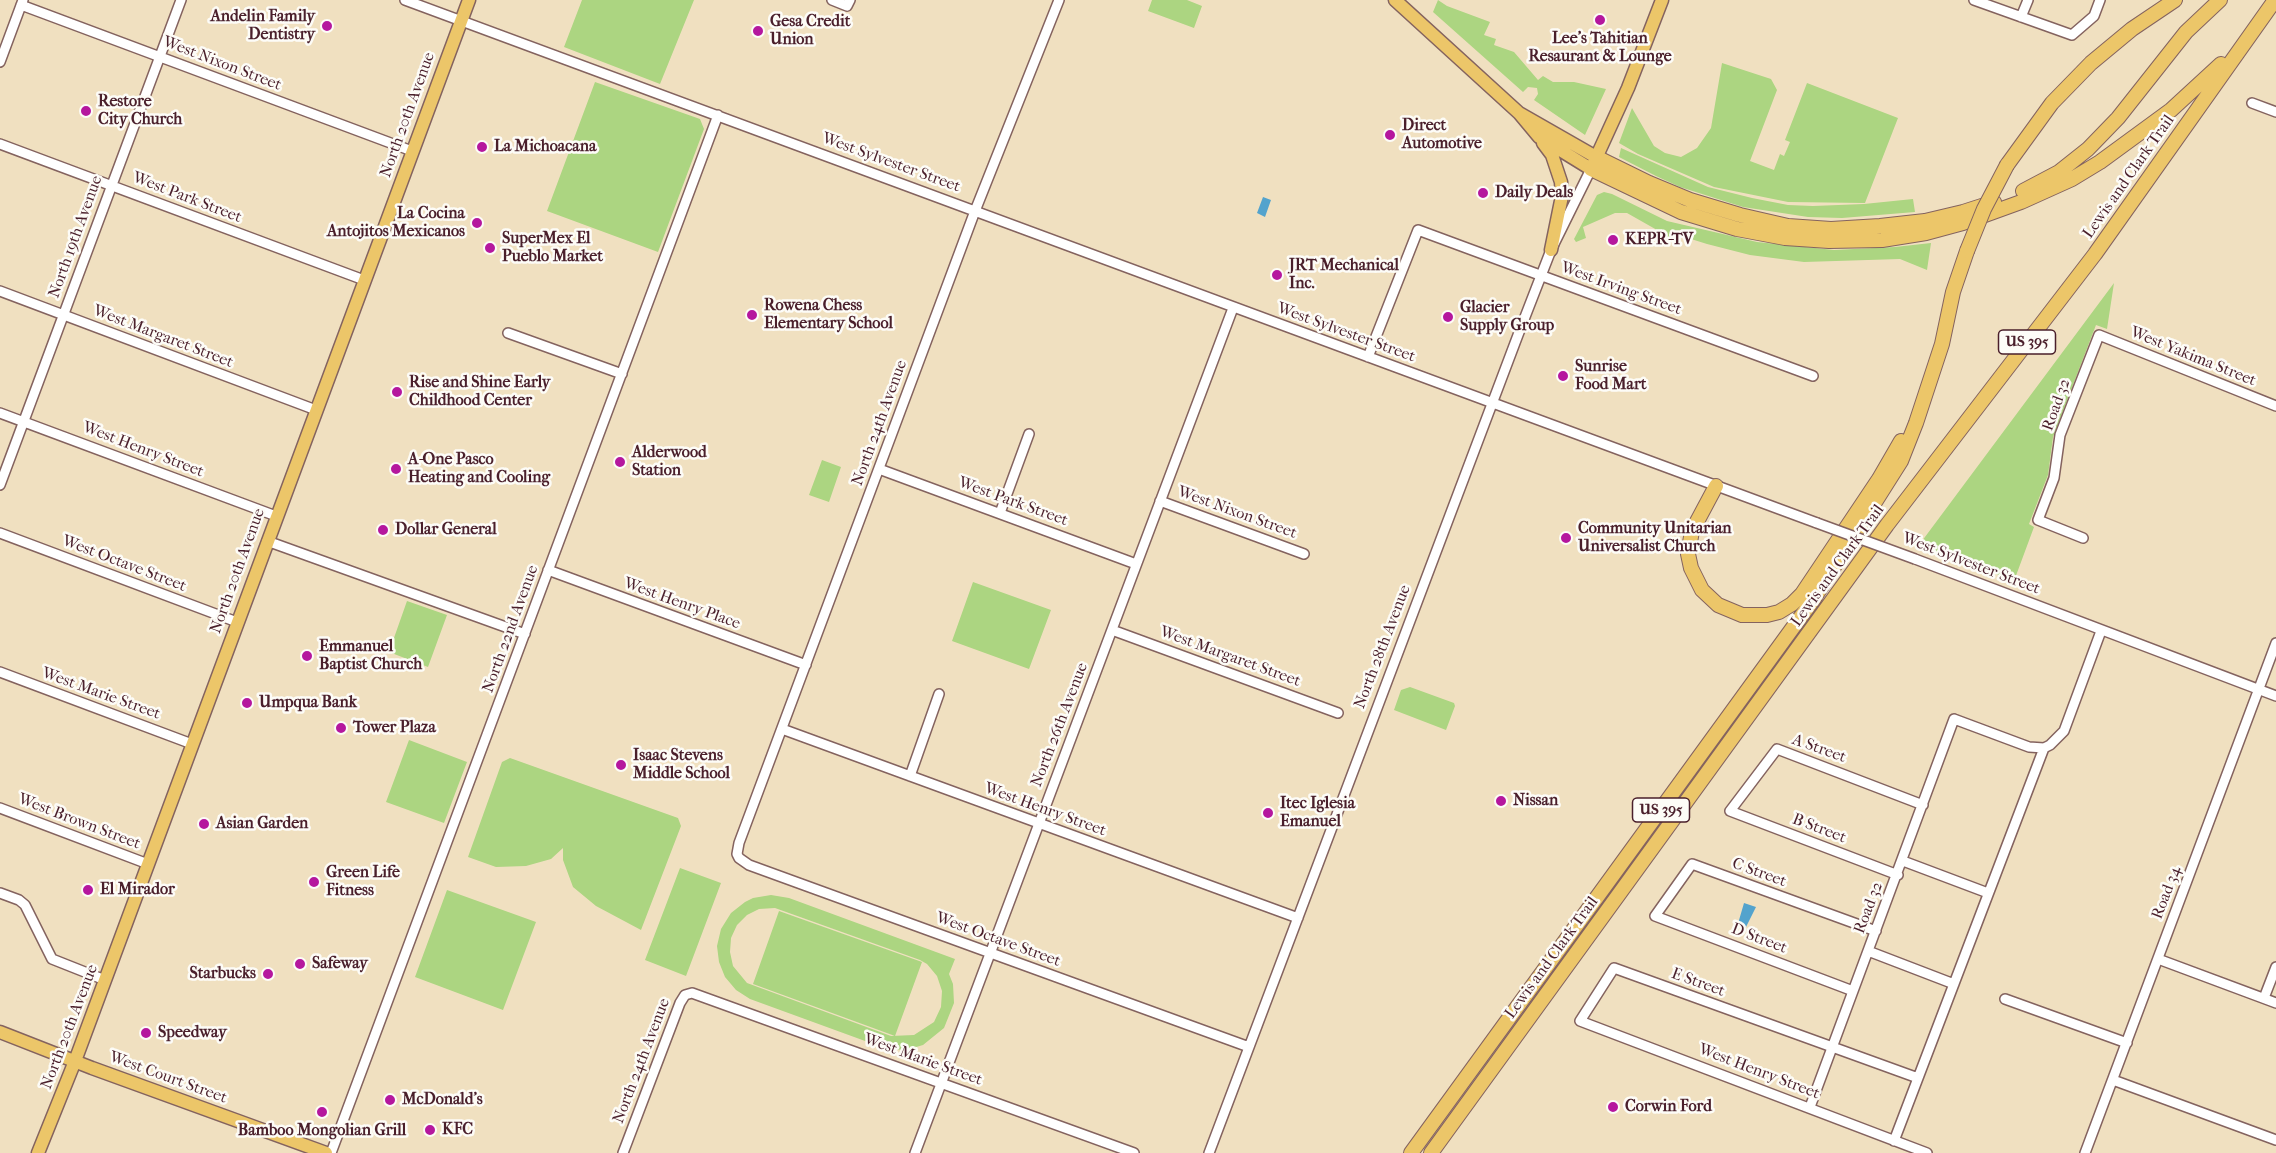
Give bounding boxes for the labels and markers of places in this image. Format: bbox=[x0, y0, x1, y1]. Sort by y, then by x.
place label: Andelin Family Dentistry bbox=[210, 7, 315, 45]
place label: Gesa Credit Union bbox=[770, 12, 850, 50]
marker: Lee's Tahitian Resaurant & Lounge bbox=[1593, 13, 1607, 27]
marker: Andelin Family Dentistry bbox=[320, 19, 334, 33]
marker: Gesa Credit Union bbox=[751, 24, 765, 38]
place label: Lee's Tahitian Resaurant & Lounge bbox=[1528, 29, 1672, 67]
place label: Restore City Church bbox=[98, 92, 182, 130]
marker: Restore City Church bbox=[79, 104, 93, 118]
place label: Direct Automotive bbox=[1402, 116, 1482, 154]
marker: Direct Automotive bbox=[1383, 128, 1397, 142]
place label: La Michoacana bbox=[494, 137, 596, 157]
marker: La Michoacana bbox=[475, 140, 489, 154]
place label: Daily Deals bbox=[1495, 183, 1573, 203]
marker: Daily Deals bbox=[1476, 186, 1490, 200]
place label: La Cocina Antojitos Mexicanos bbox=[327, 204, 465, 242]
marker: La Cocina Antojitos Mexicanos bbox=[470, 216, 484, 230]
place label: SuperMex El Pueblo Market bbox=[502, 229, 603, 267]
place label: KEPR-TV bbox=[1625, 230, 1693, 250]
marker: KEPR-TV bbox=[1606, 233, 1620, 247]
marker: SuperMex El Pueblo Market bbox=[483, 241, 497, 255]
place label: JRT Mechanical Inc. bbox=[1289, 256, 1399, 294]
marker: JRT Mechanical Inc. bbox=[1270, 268, 1284, 282]
place label: Rowena Chess Elementary School bbox=[764, 296, 893, 334]
place label: Glacier Supply Group bbox=[1460, 298, 1554, 336]
marker: Rowena Chess Elementary School bbox=[745, 308, 759, 322]
marker: Glacier Supply Group bbox=[1441, 310, 1455, 324]
place label: Sunrise Food Mart bbox=[1575, 357, 1647, 395]
marker: Sunrise Food Mart bbox=[1556, 369, 1570, 383]
place label: Rise and Shine Early Childhood Center bbox=[409, 373, 550, 411]
marker: Rise and Shine Early Childhood Center bbox=[390, 385, 404, 399]
place label: Alderwood Station bbox=[632, 443, 707, 481]
place label: A-One Pasco Heating and Cooling bbox=[408, 450, 550, 488]
marker: Alderwood Station bbox=[613, 455, 627, 469]
marker: A-One Pasco Heating and Cooling bbox=[389, 462, 403, 476]
place label: Community Unitarian Universalist Church bbox=[1578, 519, 1732, 557]
place label: Dollar General bbox=[395, 520, 497, 540]
marker: Dollar General bbox=[376, 523, 390, 537]
marker: Community Unitarian Universalist Church bbox=[1559, 531, 1573, 545]
place label: Emmanuel Baptist Church bbox=[319, 637, 422, 675]
marker: Emmanuel Baptist Church bbox=[300, 649, 314, 663]
place label: Umpqua Bank bbox=[259, 693, 357, 713]
marker: Umpqua Bank bbox=[240, 696, 254, 710]
place label: Tower Plaza bbox=[353, 718, 436, 738]
marker: Tower Plaza bbox=[334, 721, 348, 735]
place label: Isaac Stevens Middle School bbox=[633, 746, 730, 784]
marker: Isaac Stevens Middle School bbox=[614, 758, 628, 772]
place label: Nissan bbox=[1513, 791, 1558, 811]
place label: Itec Iglesia Emanuel bbox=[1280, 794, 1355, 832]
marker: Nissan bbox=[1494, 794, 1508, 808]
marker: Itec Iglesia Emanuel bbox=[1261, 806, 1275, 820]
place label: Asian Garden bbox=[216, 814, 308, 834]
marker: Asian Garden bbox=[197, 817, 211, 831]
place label: Green Life Fitness bbox=[326, 863, 400, 901]
marker: Green Life Fitness bbox=[307, 875, 321, 889]
place label: El Mirador bbox=[100, 880, 175, 900]
marker: El Mirador bbox=[81, 883, 95, 897]
place label: Safeway bbox=[312, 954, 368, 974]
marker: Safeway bbox=[293, 957, 307, 971]
place label: Starbucks bbox=[189, 964, 256, 984]
marker: Starbucks bbox=[261, 967, 275, 981]
place label: Speedway bbox=[158, 1023, 227, 1043]
marker: Speedway bbox=[139, 1026, 153, 1040]
place label: McDonald's bbox=[402, 1090, 483, 1110]
marker: McDonald's bbox=[383, 1093, 397, 1107]
place label: Corwin Ford bbox=[1625, 1097, 1712, 1117]
marker: Corwin Ford bbox=[1606, 1100, 1620, 1114]
marker: Bamboo Mongolian Grill bbox=[315, 1105, 329, 1119]
place label: KFC bbox=[442, 1120, 473, 1140]
place label: Bamboo Mongolian Grill bbox=[238, 1121, 406, 1141]
marker: KFC bbox=[423, 1123, 437, 1137]

